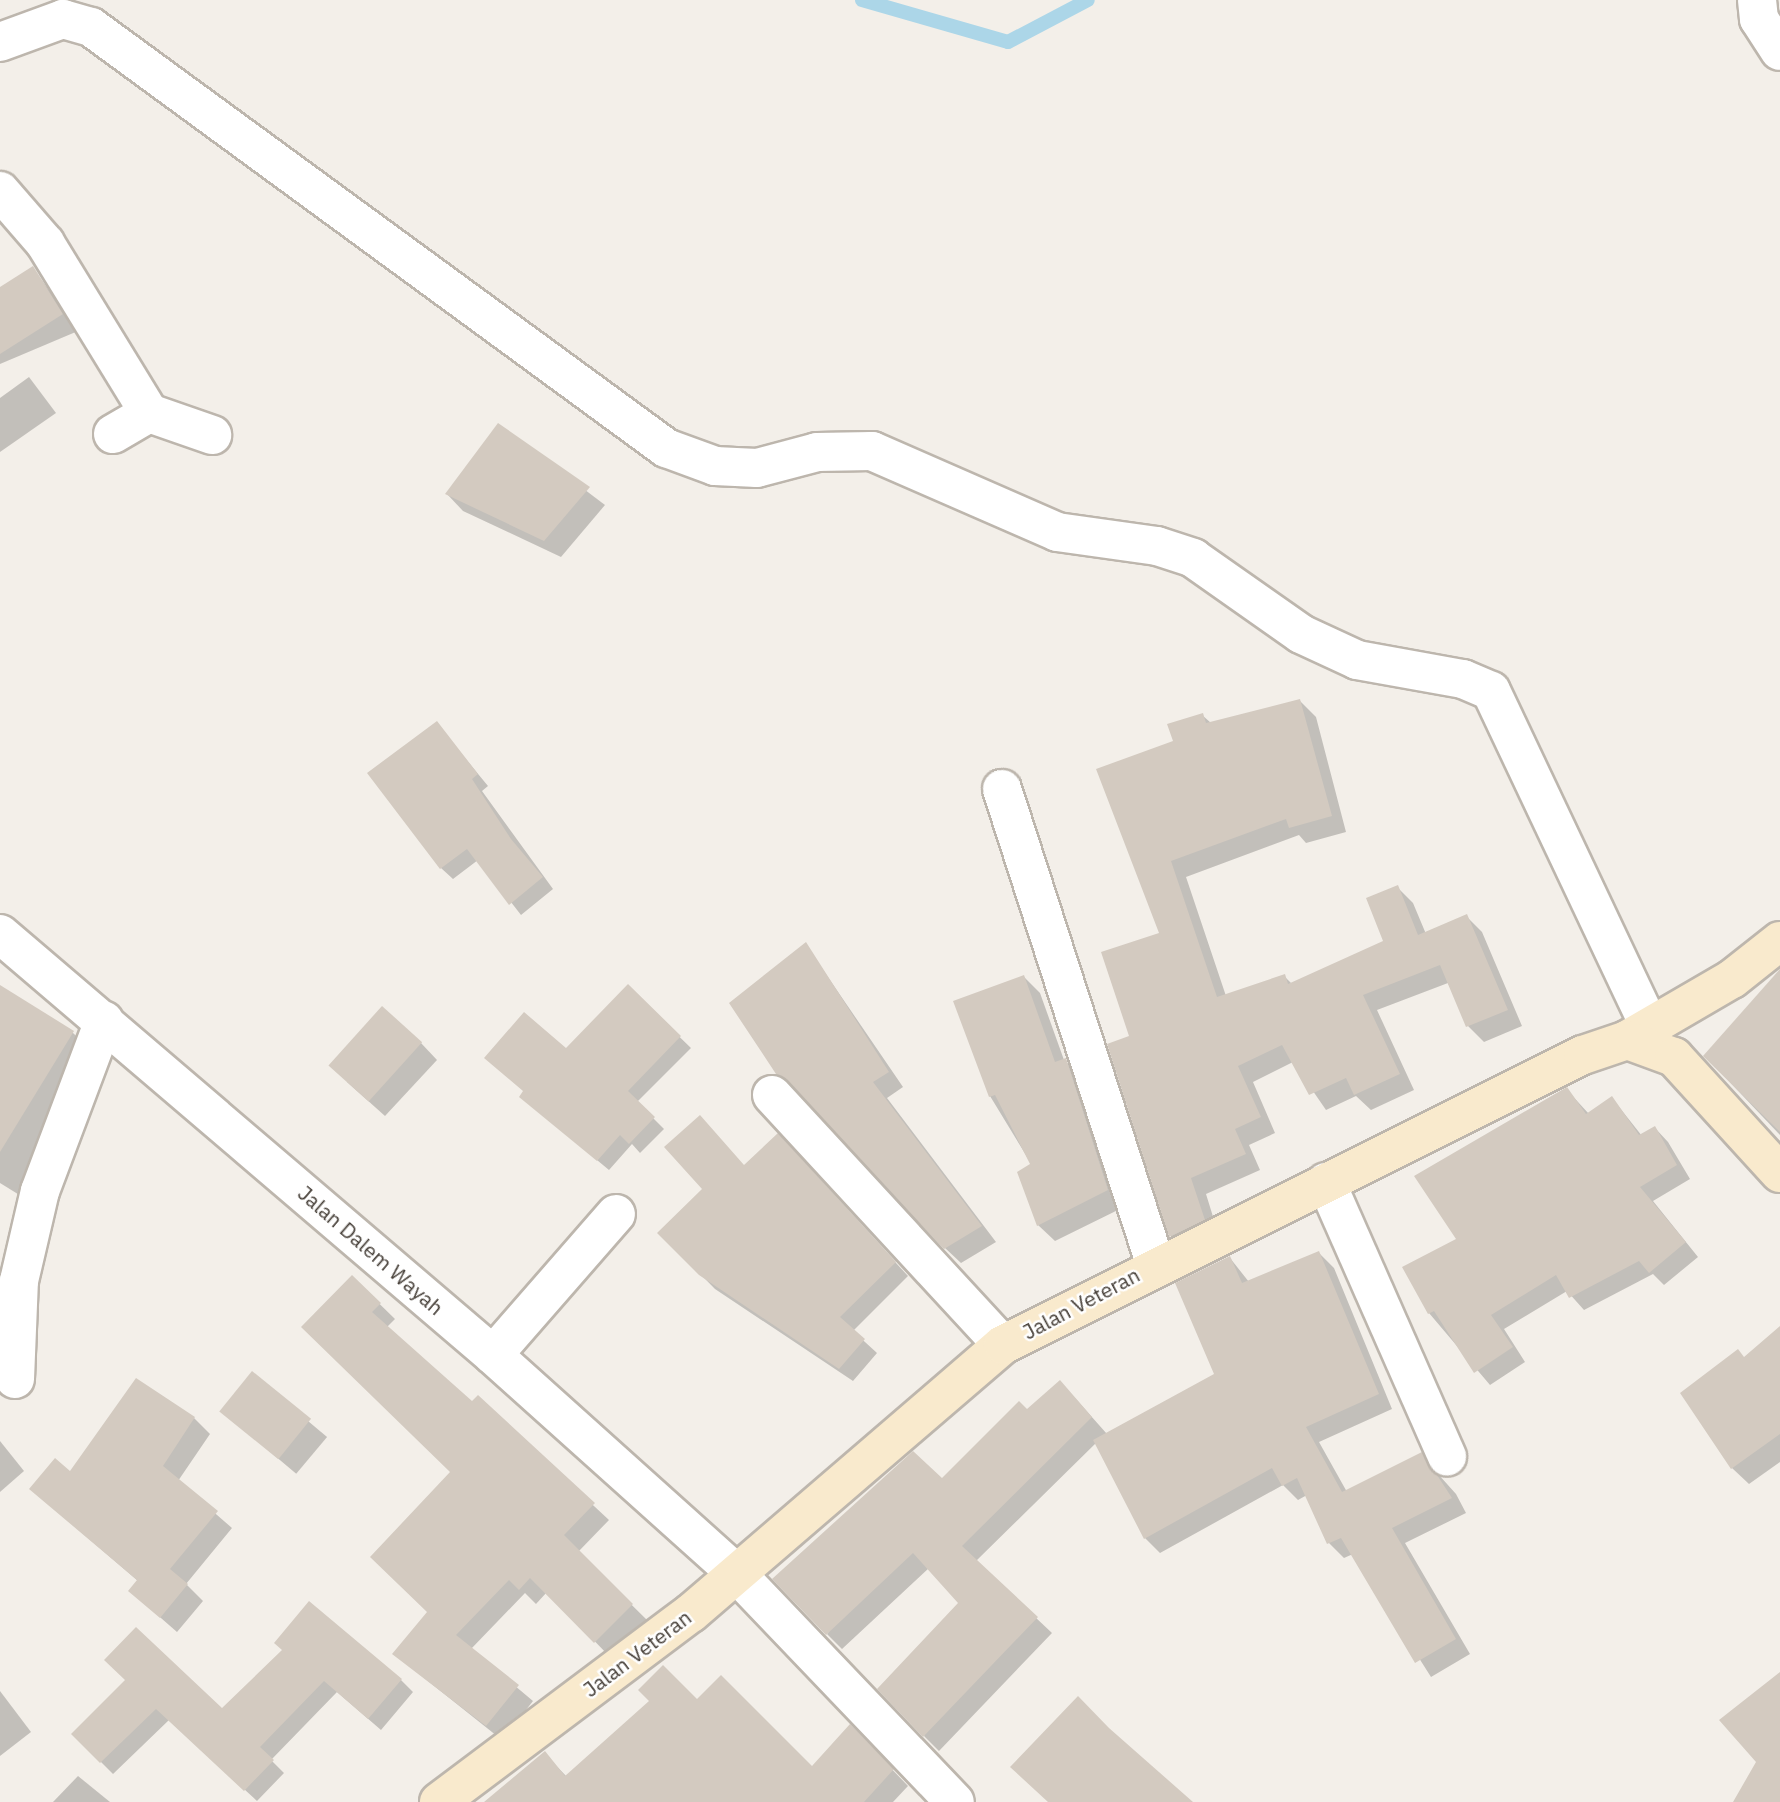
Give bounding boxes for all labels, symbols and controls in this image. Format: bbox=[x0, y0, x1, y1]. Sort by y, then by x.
street label: Jalan Dalem Wayah bbox=[293, 1180, 449, 1320]
street label: Jalan Veteran bbox=[1018, 1262, 1144, 1344]
street label: Jalan Veteran bbox=[578, 1604, 696, 1702]

